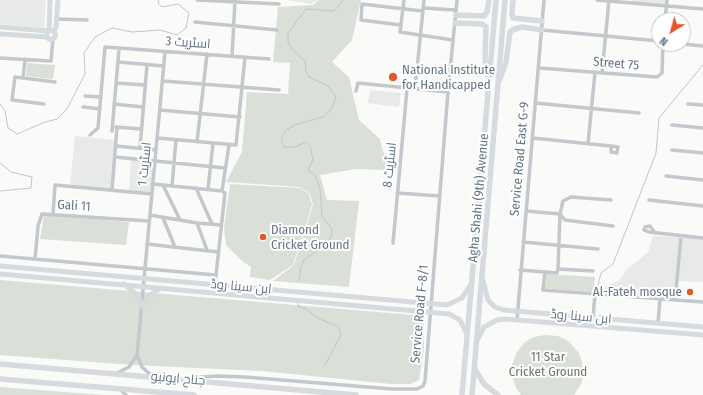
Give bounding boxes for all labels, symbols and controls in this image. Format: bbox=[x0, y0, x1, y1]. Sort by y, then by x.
north arrow bbox=[651, 12, 691, 52]
street label: اسٹریٹ 3 bbox=[165, 34, 211, 52]
text: N bbox=[658, 34, 671, 48]
street label: Street 75 bbox=[592, 54, 640, 74]
place label: National Institute for Handicapped bbox=[402, 62, 495, 93]
marker: National Institute for Handicapped bbox=[387, 71, 399, 83]
street label: Service Road East G-9 bbox=[507, 101, 533, 217]
street label: Agha Shahi (9th) Avenue bbox=[466, 133, 492, 263]
street label: اسٹریٹ 1 bbox=[135, 141, 155, 187]
street label: اسٹریٹ 8 bbox=[380, 142, 400, 188]
street label: Gali 11 bbox=[57, 197, 91, 215]
place label: Diamond Cricket Ground bbox=[271, 222, 350, 253]
marker: Diamond Cricket Ground bbox=[258, 232, 268, 242]
street label: Service Road F-8/1 bbox=[408, 264, 432, 364]
street label: ابن سینا روڈ bbox=[210, 277, 272, 297]
place label: Al-Fateh mosque bbox=[593, 284, 682, 300]
marker: Al-Fateh mosque bbox=[685, 287, 695, 297]
street label: ابن سینا روڈ bbox=[550, 307, 612, 327]
park label: 11 Star Cricket Ground bbox=[509, 349, 587, 380]
street label: جناح ایونیو bbox=[150, 369, 206, 389]

